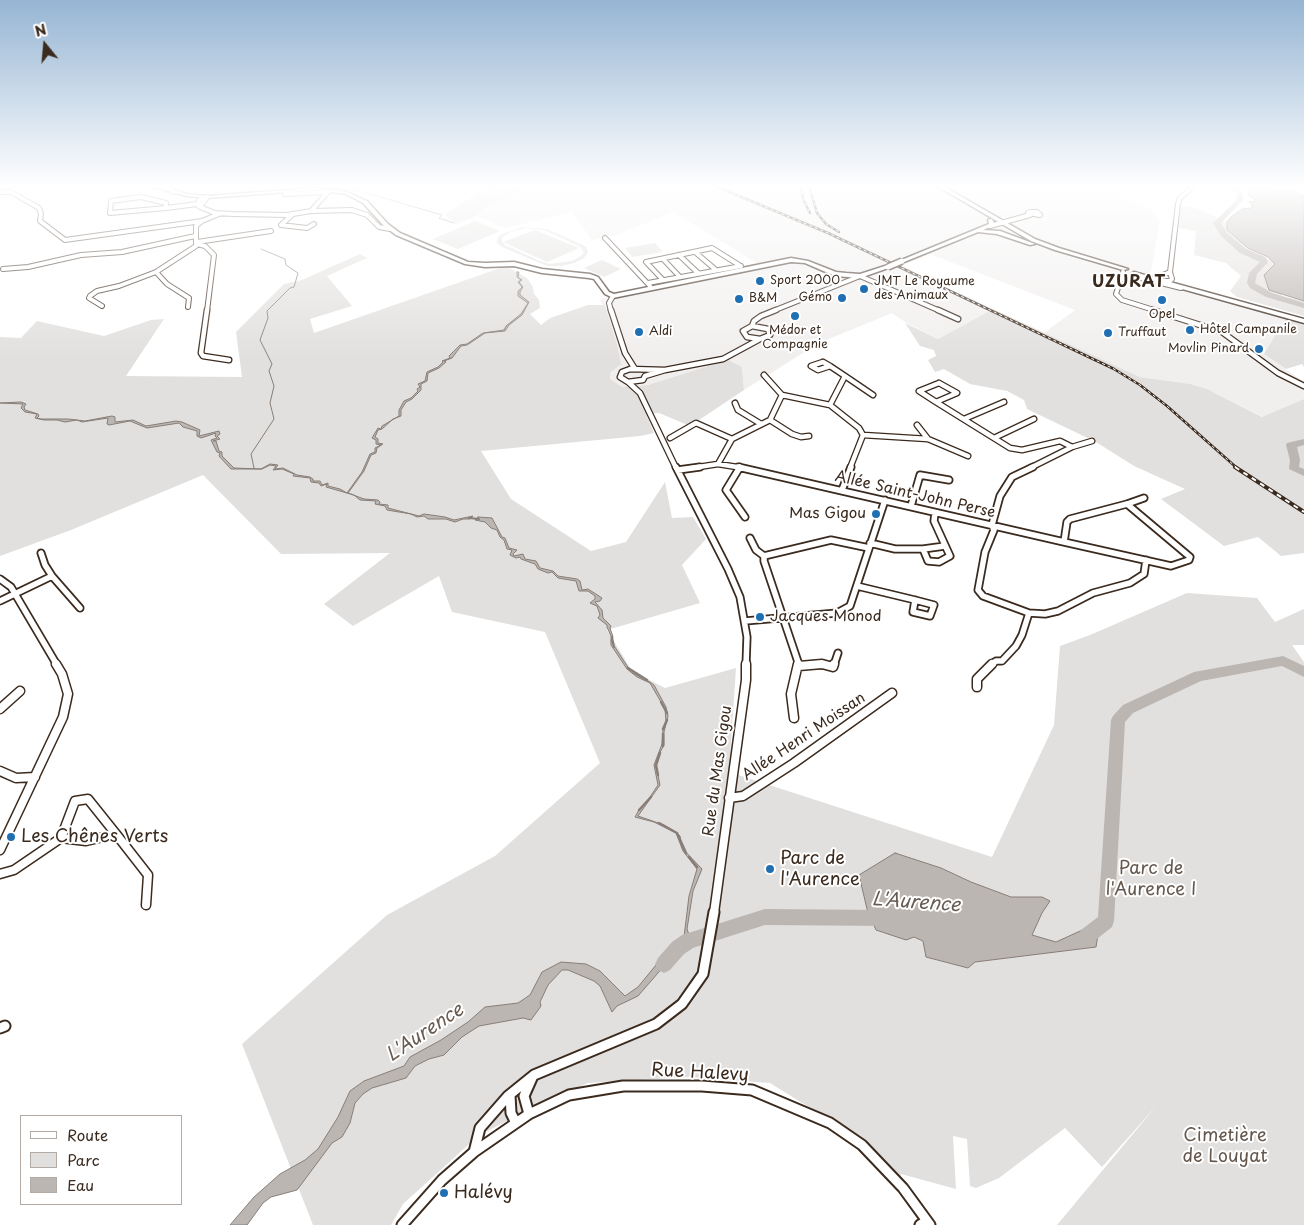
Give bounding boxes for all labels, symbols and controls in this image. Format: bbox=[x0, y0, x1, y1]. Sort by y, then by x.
text: N bbox=[32, 19, 49, 42]
north arrow bbox=[20, 20, 70, 70]
district label: UZURAT bbox=[1090, 273, 1168, 293]
place label: Sport 2000 bbox=[770, 274, 840, 288]
marker: Sport 2000 bbox=[754, 275, 766, 287]
place label: JMT Le Royaume des Animaux bbox=[874, 275, 975, 303]
marker: JMT Le Royaume des Animaux bbox=[858, 283, 870, 295]
place label: Gémo bbox=[798, 291, 832, 305]
place label: B&M bbox=[749, 292, 777, 306]
marker: Gémo bbox=[836, 292, 848, 304]
marker: B&M bbox=[733, 293, 745, 305]
marker: Opel bbox=[1156, 294, 1168, 306]
place label: Opel bbox=[1149, 308, 1175, 322]
marker: Médor et Compagnie bbox=[789, 310, 801, 322]
place label: Hôtel Campanile bbox=[1200, 323, 1297, 337]
place label: Médor et Compagnie bbox=[762, 324, 828, 352]
marker: Hôtel Campanile bbox=[1184, 324, 1196, 336]
place label: Aldi bbox=[649, 325, 672, 339]
marker: Aldi bbox=[633, 326, 645, 338]
place label: Truffaut bbox=[1118, 326, 1166, 340]
marker: Truffaut bbox=[1102, 327, 1114, 339]
place label: Movlin Pinard bbox=[1168, 342, 1249, 356]
marker: Movlin Pinard bbox=[1253, 343, 1265, 355]
street label: Allée Saint-John Perse bbox=[833, 468, 997, 522]
place label: Mas Gigou bbox=[789, 505, 866, 523]
marker: Mas Gigou bbox=[870, 508, 882, 520]
place label: Jacques Monod bbox=[770, 608, 882, 626]
marker: Jacques Monod bbox=[754, 611, 766, 623]
street label: Allée Henri Moissan bbox=[739, 689, 869, 785]
street label: Rue du Mas Gigou bbox=[700, 704, 736, 838]
place label: Les Chênes Verts bbox=[21, 826, 168, 848]
marker: Les Chênes Verts bbox=[5, 831, 17, 843]
place label: Parc de l'Aurence bbox=[780, 848, 860, 891]
park label: Parc de l'Aurence I bbox=[1105, 858, 1197, 901]
marker: Parc de l'Aurence bbox=[764, 863, 776, 875]
water label: L'Aurence bbox=[871, 889, 961, 917]
water label: L'Aurence bbox=[382, 999, 468, 1067]
street label: Rue Halevy bbox=[651, 1060, 749, 1086]
legend bbox=[20, 1115, 182, 1205]
text: Route bbox=[67, 1123, 108, 1146]
park label: Cimetière de Louyat bbox=[1183, 1125, 1267, 1168]
text: Parc bbox=[67, 1148, 100, 1171]
text: Eau bbox=[67, 1173, 94, 1196]
place label: Halévy bbox=[454, 1182, 513, 1204]
marker: Halévy bbox=[438, 1187, 450, 1199]

